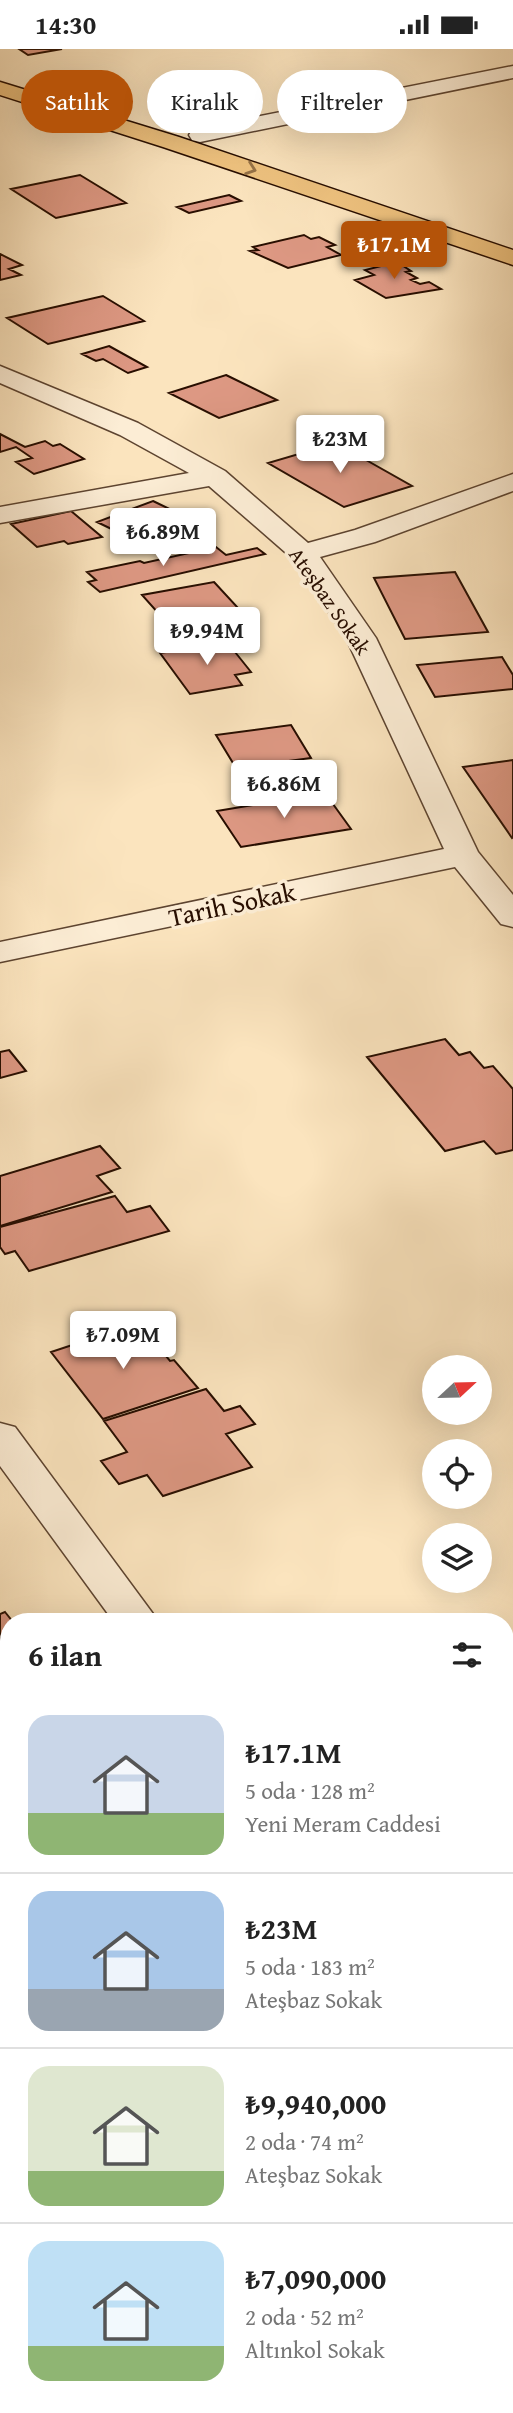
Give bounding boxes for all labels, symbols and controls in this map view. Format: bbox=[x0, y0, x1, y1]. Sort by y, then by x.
text: 14:30 bbox=[35, 5, 96, 44]
chip: Satılık bbox=[21, 70, 133, 133]
chip: Kiralık bbox=[147, 70, 263, 133]
chip: Filtreler bbox=[277, 70, 407, 133]
one-way arrow bbox=[245, 161, 257, 175]
pin: ₺17.1M bbox=[337, 222, 451, 281]
text: ₺17.1M bbox=[357, 227, 431, 260]
pin: ₺23M bbox=[299, 415, 381, 475]
text: ₺23M bbox=[312, 421, 368, 454]
pin: ₺6.89M bbox=[106, 509, 220, 568]
text: ₺6.89M bbox=[126, 514, 200, 547]
street label: Ateşbaz Sokak bbox=[281, 541, 379, 661]
pin: ₺9.94M bbox=[150, 607, 264, 667]
text: ₺9.94M bbox=[170, 613, 244, 646]
pin: ₺6.86M bbox=[227, 761, 341, 820]
text: ₺6.86M bbox=[247, 766, 321, 799]
street label: Tarih Sokak bbox=[165, 871, 300, 936]
pin: ₺7.09M bbox=[66, 1311, 180, 1371]
text: ₺7.09M bbox=[86, 1317, 160, 1350]
north arrow bbox=[422, 1355, 492, 1425]
map controls bbox=[422, 1355, 492, 1593]
button: locate bbox=[422, 1439, 492, 1509]
button: layers bbox=[422, 1523, 492, 1593]
text: 6 ilan bbox=[28, 1633, 102, 1677]
icon: filters bbox=[448, 1636, 486, 1674]
text: ₺17.1M bbox=[245, 1730, 341, 1774]
icon: home bbox=[84, 1743, 168, 1827]
text: 5 oda · 128 m² bbox=[245, 1774, 375, 1807]
text: Yeni Meram Caddesi bbox=[245, 1807, 441, 1840]
text: ₺23M bbox=[245, 1906, 317, 1950]
icon: home bbox=[84, 1919, 168, 2003]
text: 5 oda · 183 m² bbox=[245, 1950, 375, 1983]
text: Ateşbaz Sokak bbox=[245, 1983, 382, 2016]
text: ₺9,940,000 bbox=[245, 2081, 386, 2125]
icon: home bbox=[84, 2094, 168, 2178]
text: 2 oda · 74 m² bbox=[245, 2125, 364, 2158]
text: Ateşbaz Sokak bbox=[245, 2158, 382, 2191]
text: ₺7,090,000 bbox=[245, 2256, 386, 2300]
icon: home bbox=[84, 2269, 168, 2353]
text: 2 oda · 52 m² bbox=[245, 2300, 364, 2333]
text: Altınkol Sokak bbox=[245, 2333, 385, 2366]

